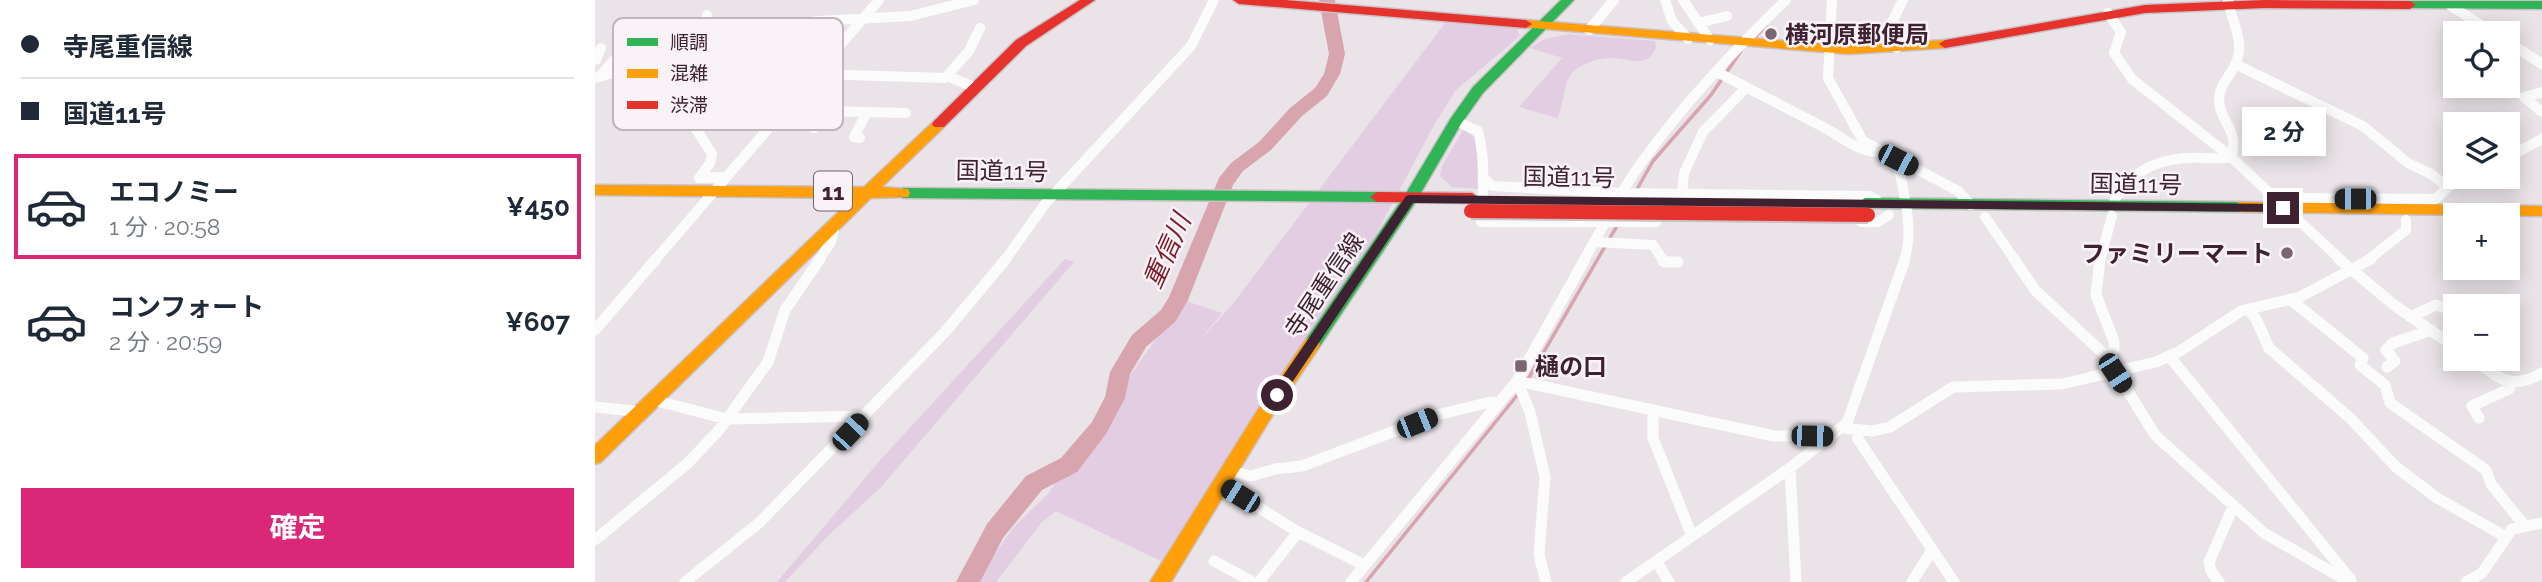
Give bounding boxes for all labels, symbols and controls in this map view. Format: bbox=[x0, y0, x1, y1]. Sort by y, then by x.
legend bbox=[613, 18, 843, 130]
place label: 横河原郵便局 bbox=[1785, 20, 1929, 49]
map controls bbox=[2443, 21, 2520, 371]
button: locate bbox=[2443, 21, 2520, 98]
marker: 横河原郵便局 bbox=[1763, 26, 1779, 42]
text: 順調 bbox=[670, 31, 708, 53]
text: 寺尾重信線 bbox=[63, 32, 193, 62]
text: 混雑 bbox=[670, 62, 708, 84]
text: 渋滞 bbox=[670, 94, 708, 116]
text: 国道11号 bbox=[63, 99, 167, 129]
callout: 2 分 bbox=[2241, 106, 2325, 156]
button: layers bbox=[2443, 112, 2520, 189]
text: 2 分 bbox=[2263, 118, 2305, 145]
car bbox=[1875, 141, 1922, 179]
street label: 国道11号 bbox=[955, 156, 1049, 186]
street label: 国道11号 bbox=[1522, 162, 1616, 192]
street label: 国道11号 bbox=[2089, 169, 2183, 199]
road number: 11 bbox=[814, 172, 852, 210]
icon: car bbox=[25, 175, 88, 238]
text: エコノミー bbox=[109, 177, 239, 207]
car bbox=[2335, 189, 2377, 210]
text: ¥450 bbox=[506, 192, 570, 222]
route end bbox=[2267, 192, 2299, 224]
button: + bbox=[2443, 203, 2520, 280]
water label: 重信川 bbox=[1137, 207, 1198, 293]
text: 1 分 · 20:58 bbox=[109, 213, 220, 240]
street label: 寺尾重信線 bbox=[1278, 227, 1370, 343]
place label: ファミリーマート bbox=[2081, 239, 2273, 268]
marker: ファミリーマート bbox=[2279, 245, 2295, 261]
icon: car bbox=[25, 290, 88, 353]
text: コンフォート bbox=[109, 292, 264, 322]
button: − bbox=[2443, 294, 2520, 371]
text: ¥607 bbox=[505, 307, 570, 337]
text: 2 分 · 20:59 bbox=[109, 328, 222, 355]
car bbox=[2095, 350, 2136, 396]
place label: 樋の口 bbox=[1535, 352, 1607, 381]
marker: 樋の口 bbox=[1513, 358, 1529, 374]
route start bbox=[1261, 379, 1293, 411]
car bbox=[1394, 405, 1441, 441]
car bbox=[828, 409, 873, 455]
car bbox=[1791, 425, 1834, 447]
car bbox=[1217, 476, 1264, 516]
button: 確定 bbox=[21, 488, 574, 568]

